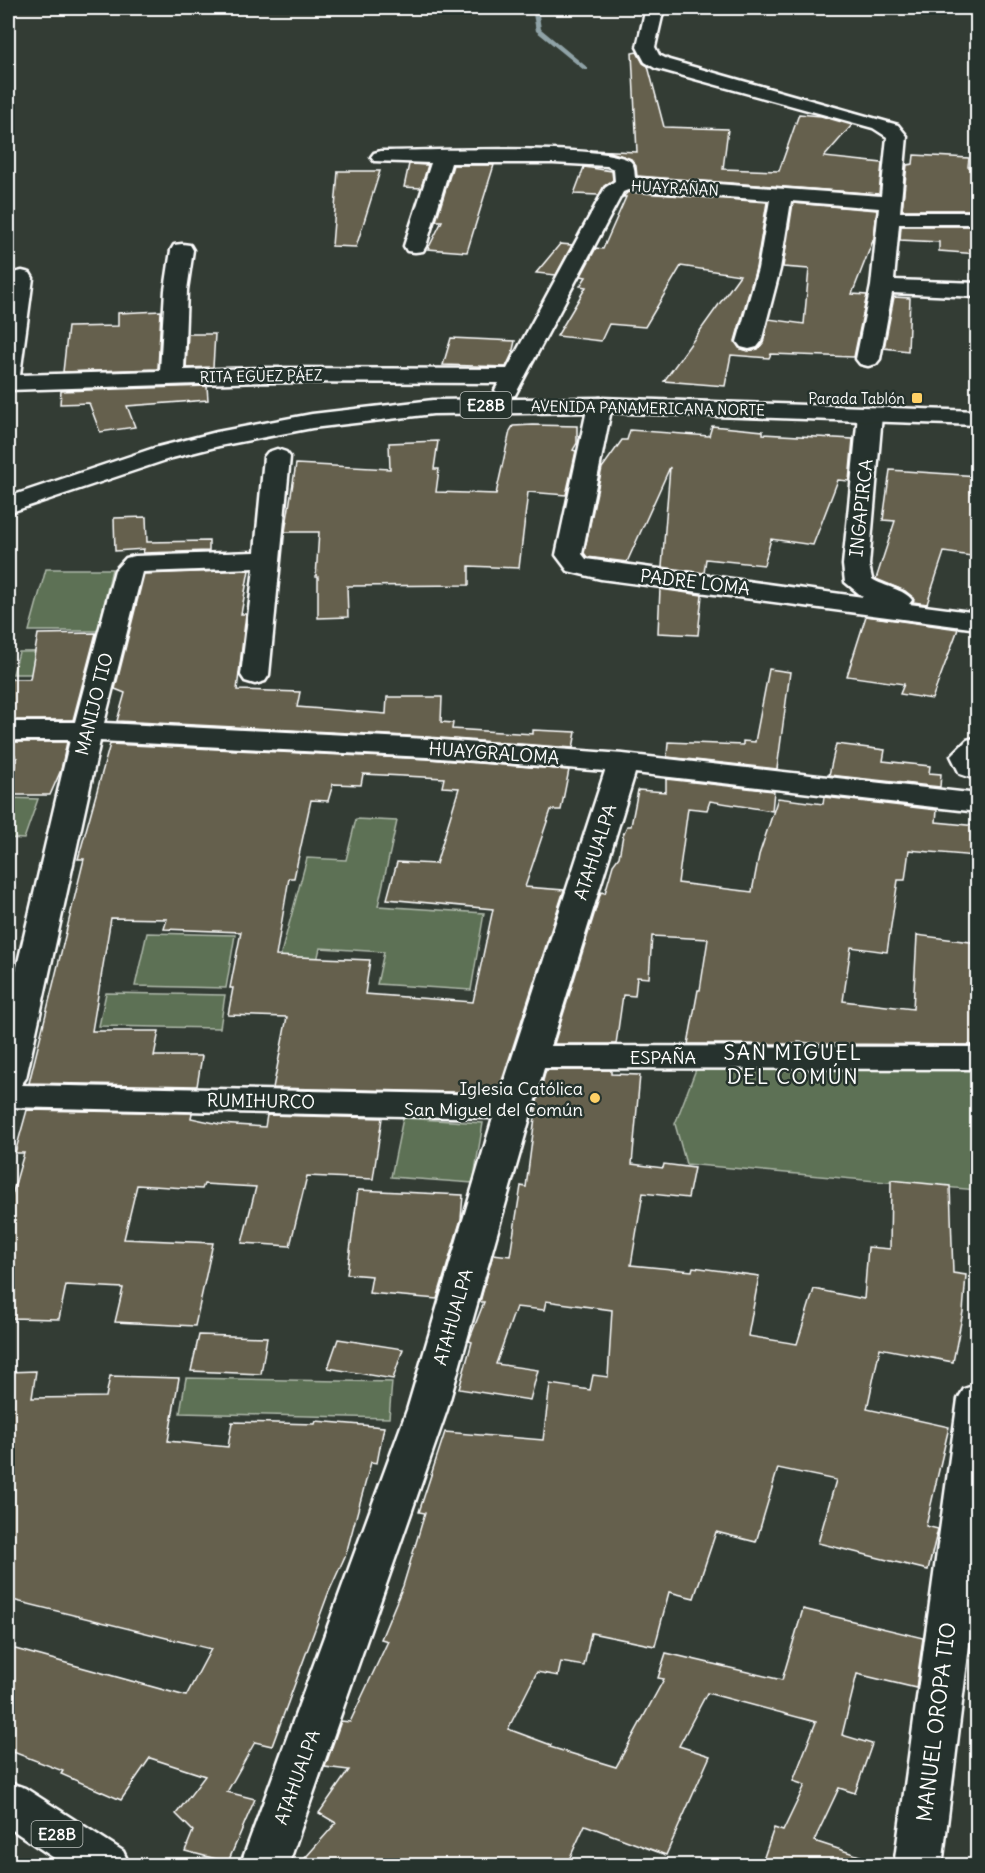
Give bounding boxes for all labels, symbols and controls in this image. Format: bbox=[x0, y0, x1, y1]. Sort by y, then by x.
street label: HUAYRAÑAN bbox=[631, 176, 719, 200]
street label: RITA EGÜEZ PÁEZ bbox=[200, 365, 323, 387]
place label: Parada Tablón bbox=[808, 389, 905, 408]
marker: Parada Tablón bbox=[910, 391, 924, 405]
road number: E28B bbox=[460, 392, 512, 418]
street label: AVENIDA PANAMERICANA NORTE bbox=[531, 396, 765, 420]
street label: INGAPIRCA bbox=[844, 458, 878, 558]
street label: PADRE LOMA bbox=[639, 564, 751, 600]
street label: MANIJO TIO bbox=[70, 650, 118, 758]
street label: HUAYGRALOMA bbox=[428, 737, 560, 769]
street label: ATAHUALPA bbox=[569, 801, 621, 903]
district label: SAN MIGUEL DEL COMÚN bbox=[724, 1039, 862, 1090]
street label: ESPAÑA bbox=[630, 1046, 696, 1069]
place label: Iglesia Católica San Miguel del Común bbox=[404, 1077, 583, 1121]
street label: RUMIHURCO bbox=[207, 1089, 315, 1113]
marker: Iglesia Católica San Miguel del Común bbox=[588, 1091, 602, 1105]
street label: ATAHUALPA bbox=[428, 1266, 478, 1368]
street label: MANUEL OROPA TIO bbox=[910, 1621, 962, 1823]
street label: ATAHUALPA bbox=[269, 1726, 325, 1828]
road number: E28B bbox=[32, 1821, 82, 1847]

